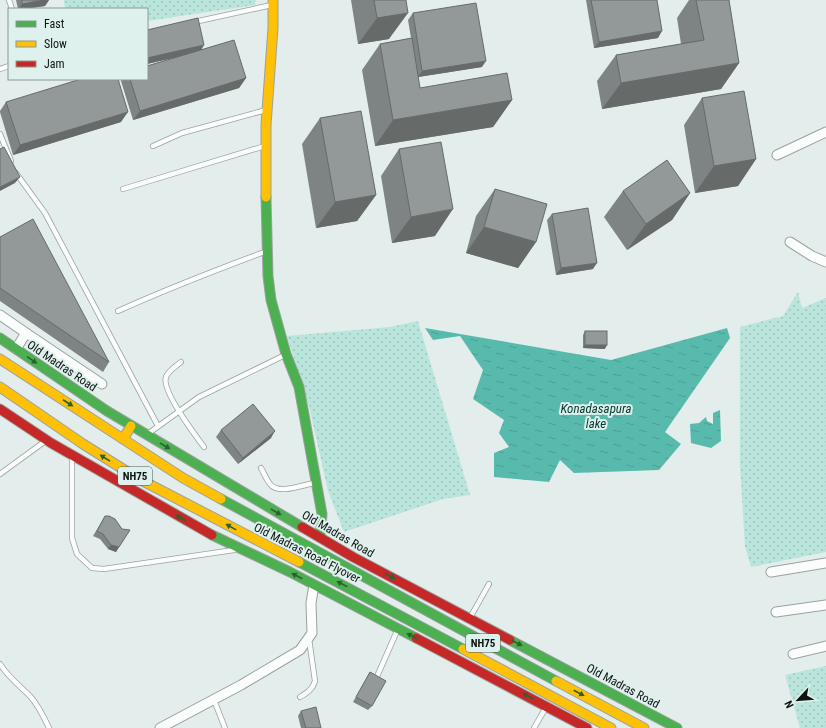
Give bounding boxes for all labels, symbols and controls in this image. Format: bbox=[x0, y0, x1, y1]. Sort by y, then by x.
legend bbox=[8, 8, 148, 80]
text: Fast bbox=[44, 17, 65, 31]
text: Slow bbox=[44, 37, 67, 51]
text: Jam bbox=[44, 57, 65, 71]
street label: Old Madras Road bbox=[25, 338, 99, 394]
one-way arrow bbox=[27, 356, 37, 364]
one-way arrow bbox=[62, 400, 74, 407]
water label: Konadasapura lake bbox=[560, 401, 632, 431]
one-way arrow bbox=[159, 442, 171, 449]
one-way arrow bbox=[99, 454, 110, 462]
road number: NH75 bbox=[118, 467, 152, 485]
street label: Old Madras Road bbox=[299, 508, 377, 560]
one-way arrow bbox=[270, 509, 282, 516]
one-way arrow bbox=[175, 514, 187, 521]
street label: Old Madras Road Flyover bbox=[252, 520, 363, 586]
one-way arrow bbox=[225, 524, 237, 530]
one-way arrow bbox=[291, 573, 303, 579]
one-way arrow bbox=[384, 573, 395, 579]
one-way arrow bbox=[336, 581, 348, 588]
one-way arrow bbox=[407, 633, 418, 639]
road number: NH75 bbox=[466, 634, 500, 652]
one-way arrow bbox=[511, 640, 523, 646]
street label: Old Madras Road bbox=[584, 661, 662, 711]
north arrow bbox=[778, 680, 818, 720]
one-way arrow bbox=[573, 690, 584, 696]
one-way arrow bbox=[522, 693, 533, 700]
text: N bbox=[782, 698, 797, 710]

